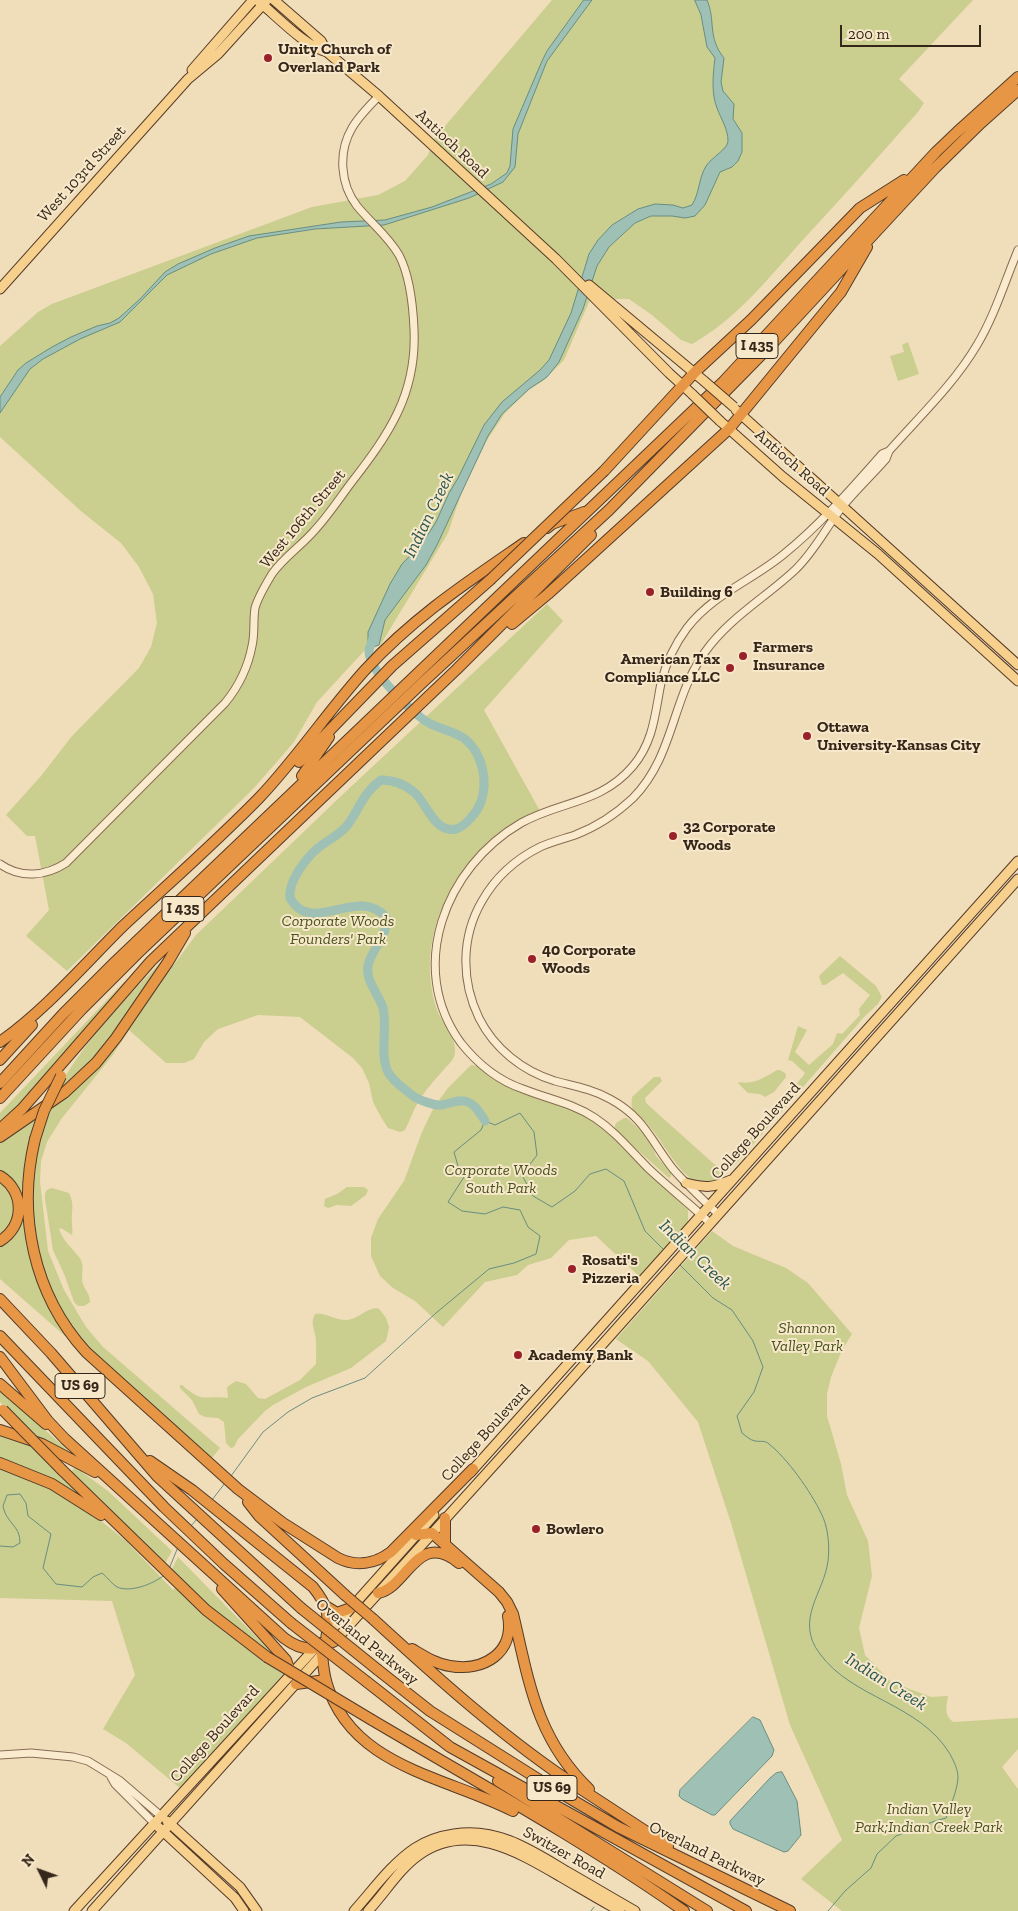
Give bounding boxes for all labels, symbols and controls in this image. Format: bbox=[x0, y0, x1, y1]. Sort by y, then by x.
scale bar bbox=[843, 15, 984, 47]
text: 200 m bbox=[848, 25, 889, 43]
place label: Unity Church of Overland Park bbox=[278, 39, 391, 77]
marker: Unity Church of Overland Park bbox=[262, 52, 274, 64]
street label: Antioch Road bbox=[412, 105, 492, 183]
street label: West 103rd Street bbox=[34, 122, 130, 226]
road number: I 435 bbox=[736, 334, 778, 358]
street label: Antioch Road bbox=[751, 425, 833, 501]
street label: West 106th Street bbox=[256, 466, 350, 572]
water label: Indian Creek bbox=[399, 469, 459, 561]
place label: Building 6 bbox=[660, 582, 733, 602]
marker: Building 6 bbox=[644, 586, 656, 598]
place label: Farmers Insurance bbox=[753, 637, 825, 675]
place label: American Tax Compliance LLC bbox=[605, 649, 720, 687]
marker: Farmers Insurance bbox=[737, 650, 749, 662]
marker: American Tax Compliance LLC bbox=[724, 662, 736, 674]
place label: Ottawa University-Kansas City bbox=[817, 717, 980, 755]
marker: Ottawa University-Kansas City bbox=[801, 730, 813, 742]
place label: 32 Corporate Woods bbox=[683, 817, 776, 855]
marker: 32 Corporate Woods bbox=[667, 830, 679, 842]
road number: I 435 bbox=[162, 896, 204, 922]
park label: Corporate Woods Founders' Park bbox=[282, 911, 394, 949]
place label: 40 Corporate Woods bbox=[542, 940, 636, 978]
marker: 40 Corporate Woods bbox=[526, 953, 538, 965]
street label: College Boulevard bbox=[707, 1078, 805, 1184]
park label: Corporate Woods South Park bbox=[445, 1160, 557, 1198]
water label: Indian Creek bbox=[654, 1215, 736, 1295]
place label: Rosati's Pizzeria bbox=[582, 1250, 639, 1288]
marker: Rosati's Pizzeria bbox=[566, 1263, 578, 1275]
park label: Shannon Valley Park bbox=[771, 1318, 843, 1356]
place label: Academy Bank bbox=[528, 1345, 633, 1365]
marker: Academy Bank bbox=[512, 1349, 524, 1361]
road number: US 69 bbox=[55, 1374, 105, 1398]
street label: College Boulevard bbox=[437, 1380, 535, 1486]
place label: Bowlero bbox=[546, 1519, 604, 1539]
marker: Bowlero bbox=[530, 1523, 542, 1535]
street label: Overland Parkway bbox=[312, 1595, 422, 1689]
water label: Indian Creek bbox=[841, 1648, 931, 1716]
street label: College Boulevard bbox=[166, 1681, 264, 1787]
road number: US 69 bbox=[527, 1776, 577, 1800]
park label: Indian Valley Park;Indian Creek Park bbox=[855, 1799, 1003, 1837]
street label: Overland Parkway bbox=[646, 1818, 768, 1890]
street label: Switzer Road bbox=[520, 1823, 608, 1883]
north arrow bbox=[15, 1846, 65, 1896]
text: N bbox=[19, 1851, 38, 1870]

